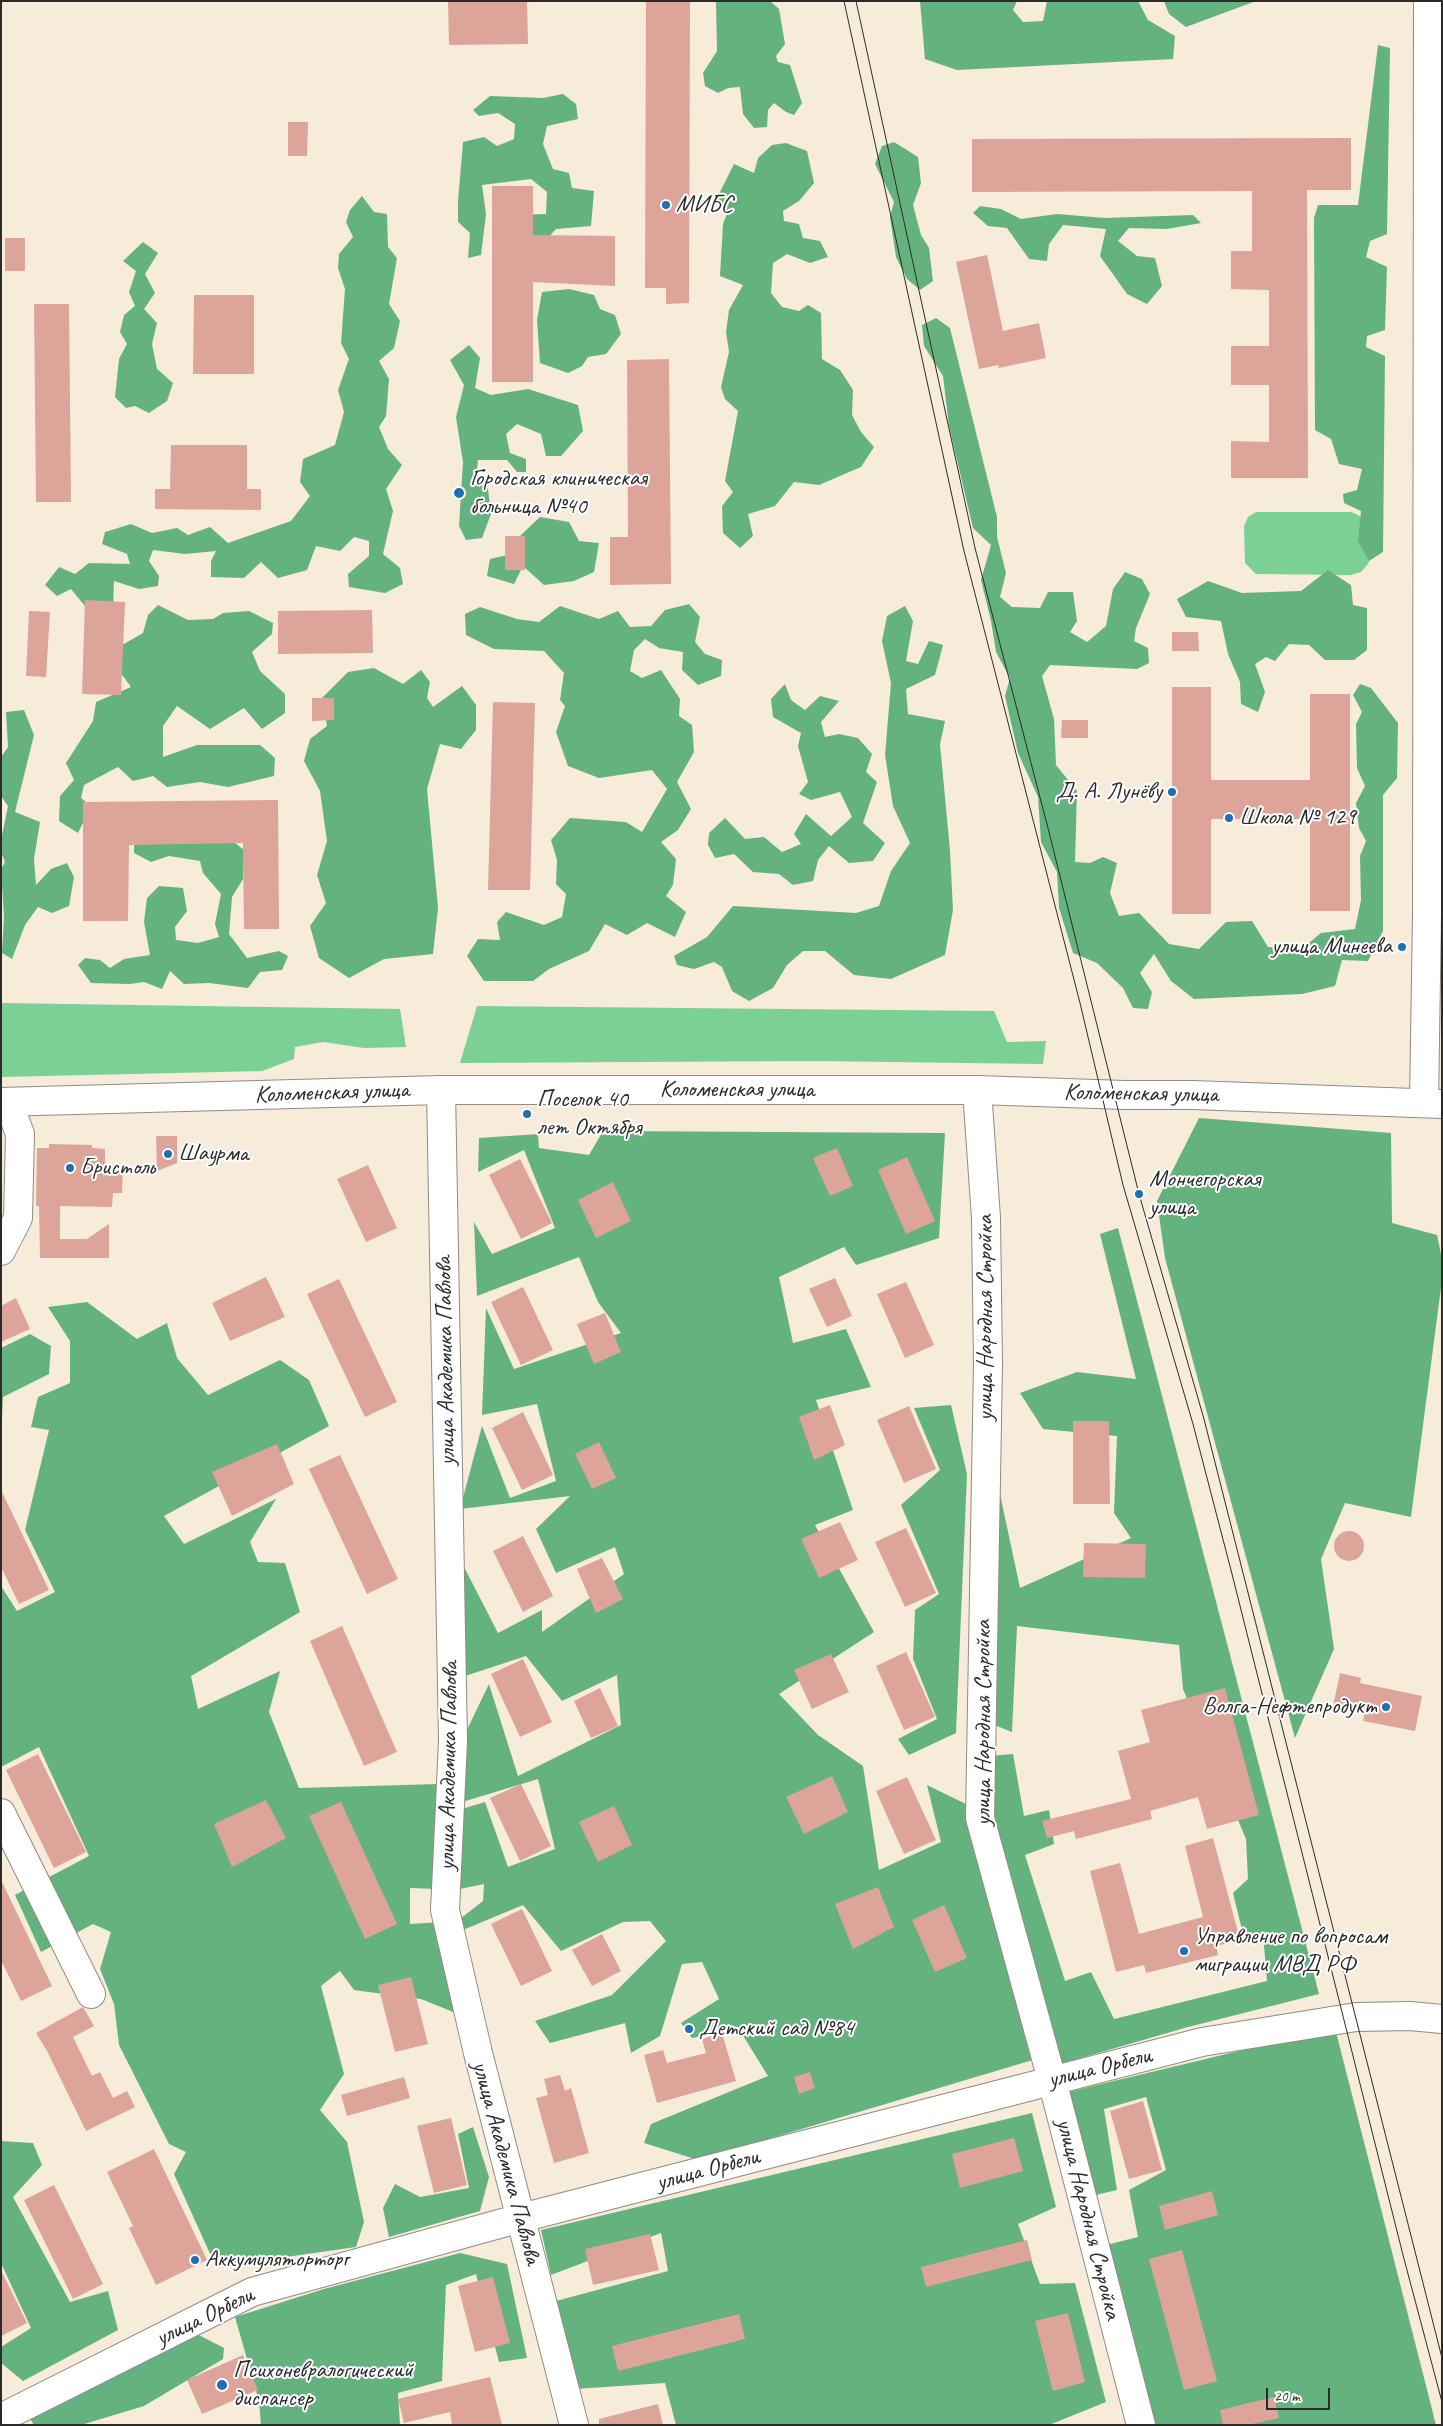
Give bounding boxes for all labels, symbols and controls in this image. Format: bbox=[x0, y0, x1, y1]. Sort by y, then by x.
place label: МИБС bbox=[676, 191, 733, 219]
marker: МИБС bbox=[660, 199, 672, 211]
place label: Городская клиническая больница №40 bbox=[470, 465, 647, 521]
marker: Городская клиническая больница №40 bbox=[452, 486, 466, 500]
place label: Д. А. Лунёву bbox=[1056, 778, 1162, 806]
marker: Д. А. Лунёву bbox=[1166, 786, 1178, 798]
place label: Школа № 129 bbox=[1239, 804, 1356, 832]
marker: Школа № 129 bbox=[1223, 812, 1235, 824]
place label: улица Минеева bbox=[1271, 933, 1392, 961]
marker: улица Минеева bbox=[1396, 941, 1408, 953]
street label: Коломенская улица bbox=[254, 1076, 410, 1110]
street label: Коломенская улица bbox=[660, 1076, 814, 1104]
street label: Коломенская улица bbox=[1064, 1078, 1218, 1110]
place label: Поселок 40 лет Октября bbox=[537, 1086, 641, 1142]
marker: Поселок 40 лет Октября bbox=[521, 1108, 533, 1120]
place label: Шаурма bbox=[178, 1140, 248, 1168]
marker: Шаурма bbox=[162, 1148, 174, 1160]
place label: Бристоль bbox=[80, 1154, 155, 1182]
marker: Бристоль bbox=[64, 1162, 76, 1174]
place label: Мончегорская улица bbox=[1149, 1166, 1260, 1222]
marker: Мончегорская улица bbox=[1133, 1188, 1145, 1200]
street label: улица Народная Стройка bbox=[972, 1215, 1000, 1421]
street label: улица Академика Павлова bbox=[430, 1256, 462, 1466]
street label: улица Народная Стройка bbox=[970, 1620, 998, 1826]
street label: улица Академика Павлова bbox=[433, 1661, 465, 1871]
place label: Волга-Нефтепродукт bbox=[1202, 1693, 1376, 1721]
marker: Волга-Нефтепродукт bbox=[1380, 1701, 1392, 1713]
place label: Управление по вопросам миграции МВД РФ bbox=[1194, 1923, 1387, 1979]
marker: Управление по вопросам миграции МВД РФ bbox=[1178, 1945, 1190, 1957]
place label: Детский сад №84 bbox=[699, 2015, 854, 2043]
marker: Детский сад №84 bbox=[683, 2023, 695, 2035]
street label: улица Орбели bbox=[1045, 2041, 1155, 2095]
street label: улица Академика Павлова bbox=[465, 2058, 547, 2268]
street label: улица Народная Стройка bbox=[1049, 2116, 1127, 2322]
street label: улица Орбели bbox=[653, 2142, 763, 2198]
place label: Аккумуляторторг bbox=[205, 2246, 348, 2274]
marker: Аккумуляторторг bbox=[189, 2254, 201, 2266]
street label: улица Орбели bbox=[151, 2281, 259, 2353]
place label: Психоневралогический диспансер bbox=[233, 2357, 413, 2413]
marker: Психоневралогический диспансер bbox=[215, 2378, 229, 2392]
scale bar bbox=[1268, 2378, 1332, 2410]
text: 20 m bbox=[1274, 2387, 1300, 2406]

